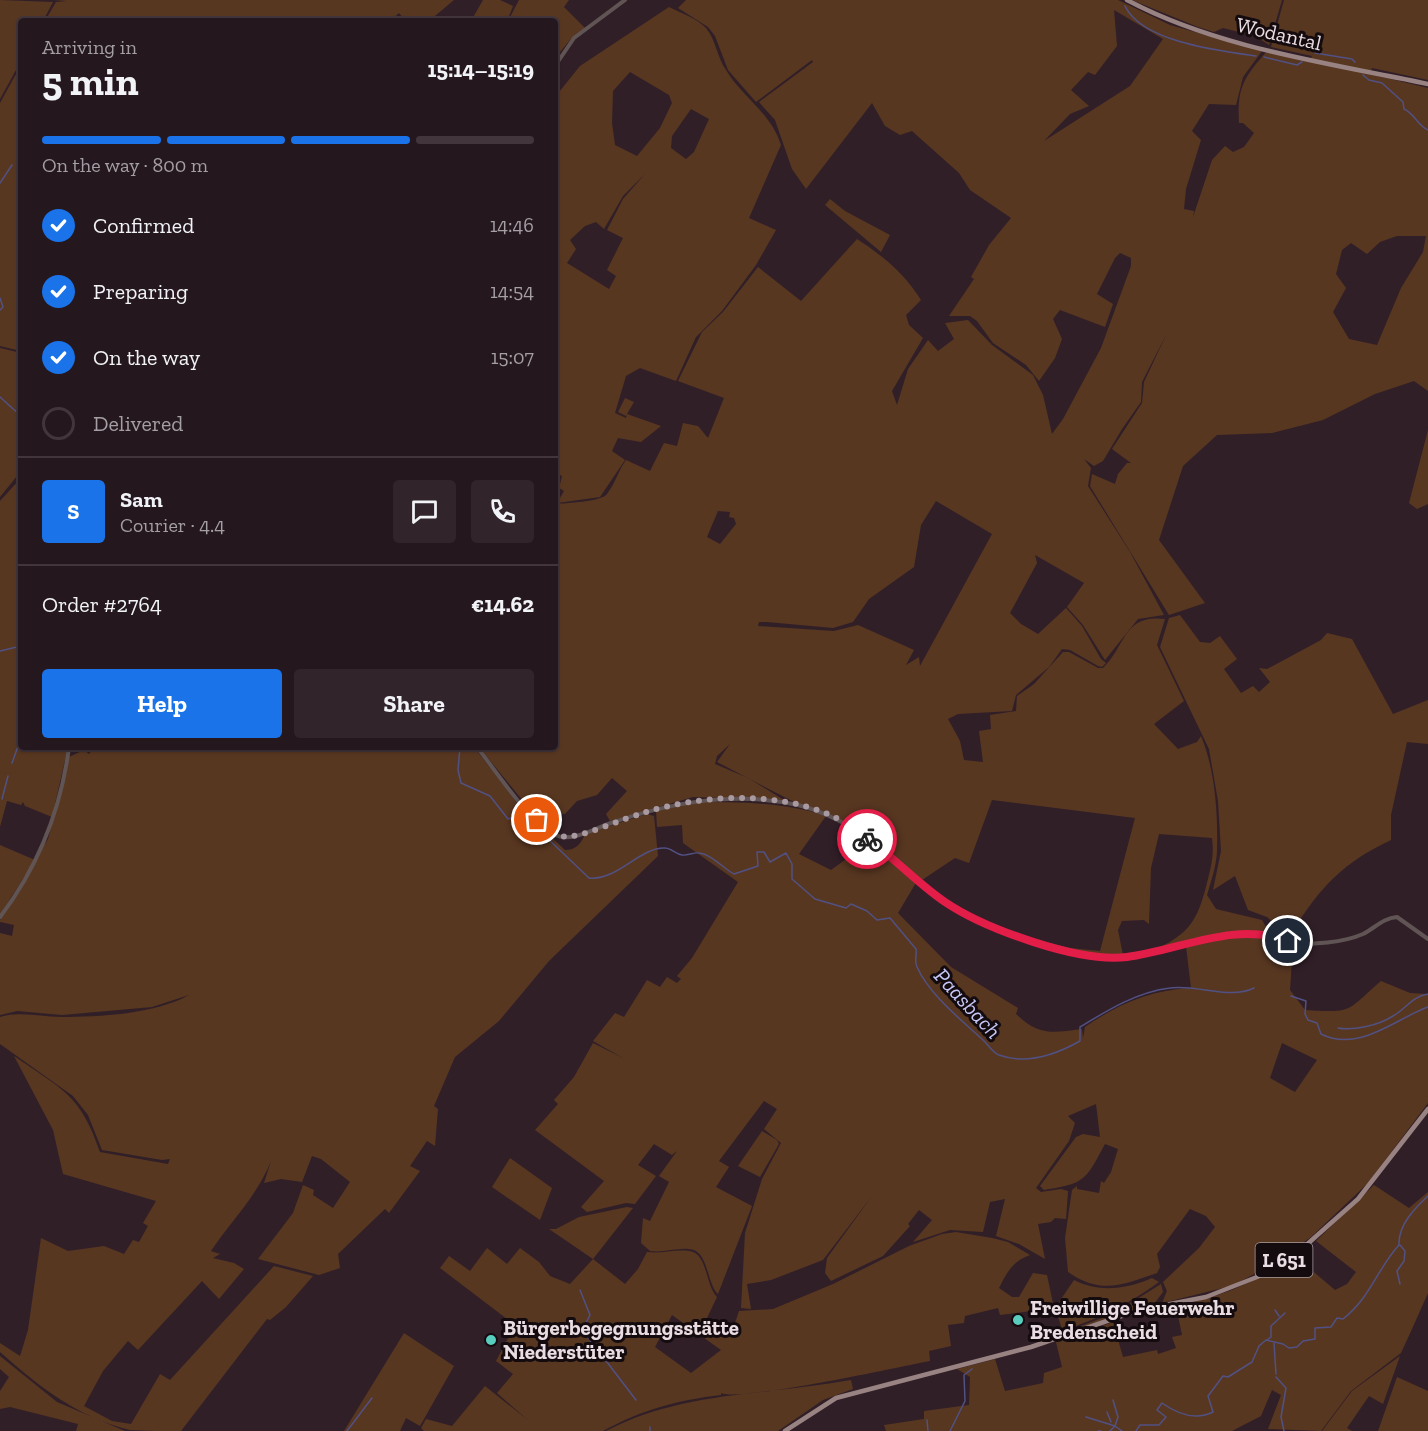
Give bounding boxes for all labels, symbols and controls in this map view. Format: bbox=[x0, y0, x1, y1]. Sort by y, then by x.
street label: Wodantal bbox=[1234, 12, 1325, 56]
text: Arriving in bbox=[42, 35, 137, 59]
text: 15:14–15:19 bbox=[428, 56, 534, 83]
text: 5 min bbox=[42, 58, 139, 105]
text: On the way · 800 m bbox=[42, 153, 208, 177]
icon: check bbox=[42, 209, 75, 242]
text: Confirmed bbox=[93, 212, 194, 239]
text: 14:46 bbox=[490, 213, 534, 237]
icon: check bbox=[42, 275, 75, 308]
text: Preparing bbox=[93, 278, 188, 305]
text: 14:54 bbox=[490, 279, 534, 303]
icon: check bbox=[42, 341, 75, 374]
text: On the way bbox=[93, 344, 200, 371]
text: 15:07 bbox=[491, 345, 534, 369]
text: Delivered bbox=[93, 410, 183, 437]
button: chat bbox=[393, 480, 456, 543]
button: phone bbox=[471, 480, 534, 543]
text: Sam bbox=[120, 486, 163, 513]
text: S bbox=[67, 498, 80, 525]
text: Courier · 4.4 bbox=[120, 513, 225, 537]
text: Order #2764 bbox=[42, 591, 162, 618]
text: €14.62 bbox=[471, 591, 534, 618]
button: Help bbox=[42, 669, 282, 738]
button: Share bbox=[294, 669, 534, 738]
pin bbox=[511, 794, 562, 845]
icon: bag bbox=[520, 803, 553, 836]
courier bbox=[837, 809, 897, 869]
icon: bike bbox=[851, 823, 884, 856]
pin bbox=[1262, 915, 1313, 966]
icon: home bbox=[1271, 924, 1304, 957]
water label: Paasbach bbox=[928, 963, 1007, 1044]
road number: L 651 bbox=[1256, 1243, 1312, 1277]
place label: Freiwillige Feuerwehr Bredenscheid bbox=[1030, 1295, 1235, 1344]
marker: Freiwillige Feuerwehr Bredenscheid bbox=[1011, 1313, 1025, 1327]
place label: Bürgerbegegnungsstätte Niederstüter bbox=[503, 1315, 739, 1364]
marker: Bürgerbegegnungsstätte Niederstüter bbox=[484, 1333, 498, 1347]

